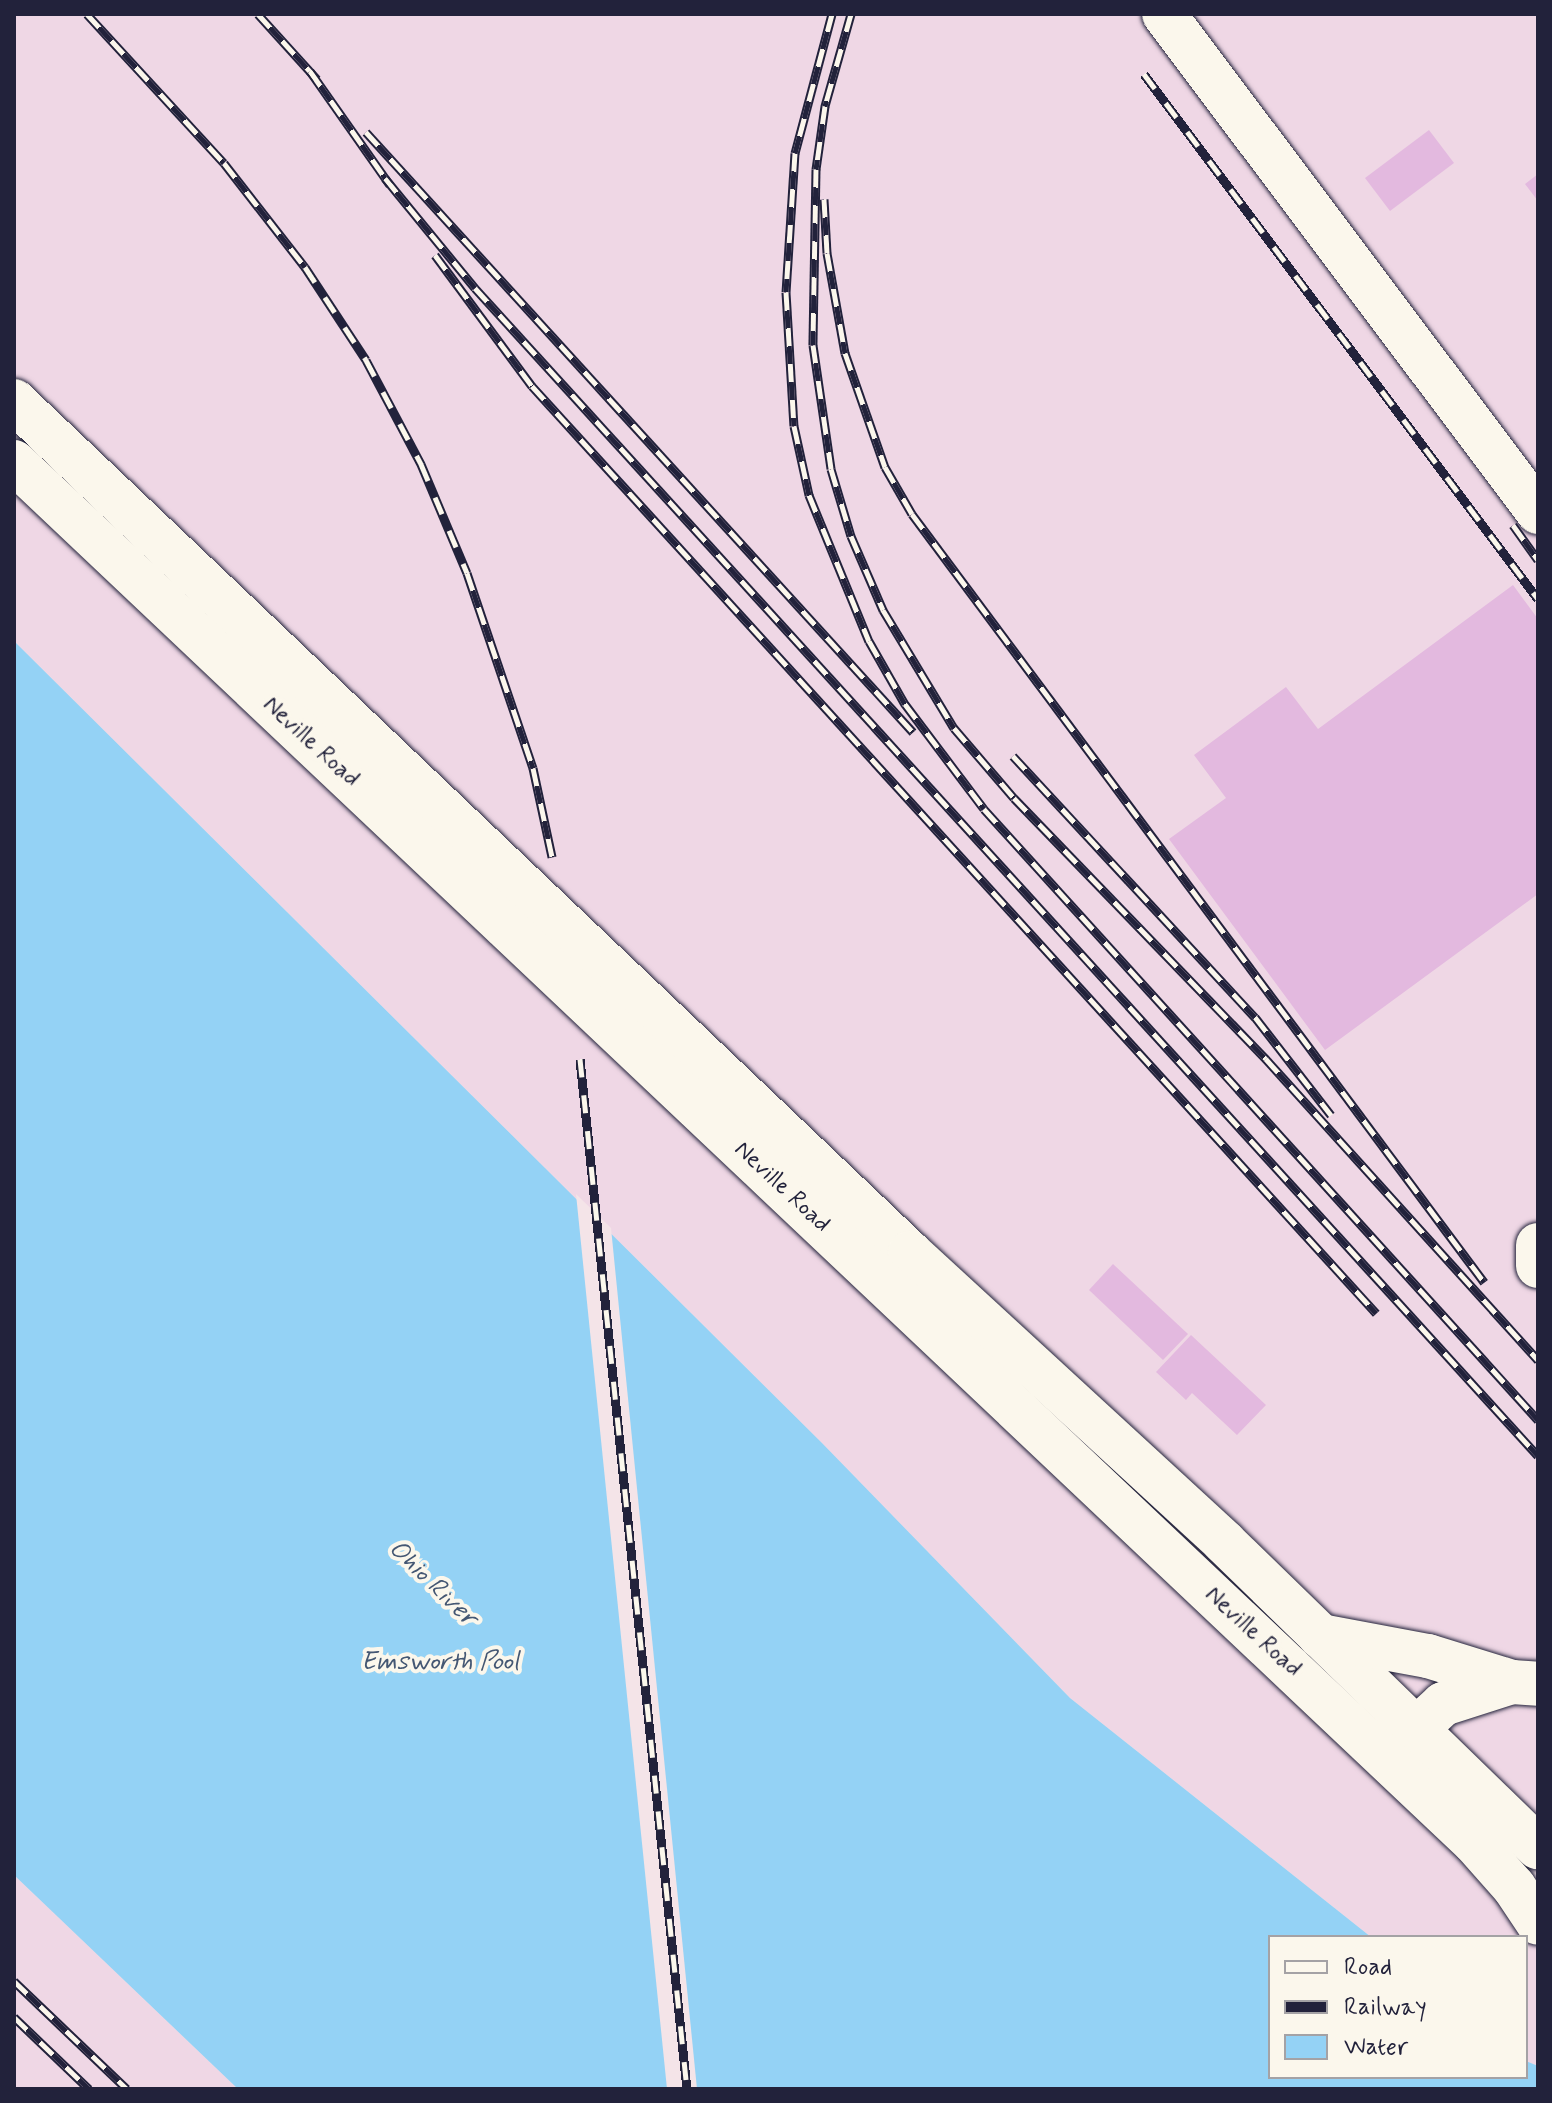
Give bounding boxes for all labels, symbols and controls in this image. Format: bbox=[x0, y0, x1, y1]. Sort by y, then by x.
street label: Neville Road bbox=[257, 690, 365, 794]
street label: Neville Road bbox=[728, 1135, 836, 1239]
water label: Ohio River bbox=[381, 1534, 483, 1634]
street label: Neville Road bbox=[1199, 1580, 1307, 1684]
water label: Emsworth Pool bbox=[361, 1647, 519, 1679]
legend bbox=[1268, 1935, 1528, 2079]
text: Road bbox=[1344, 1952, 1392, 1983]
text: Railway bbox=[1344, 1992, 1427, 2023]
text: Water bbox=[1344, 2032, 1408, 2063]

